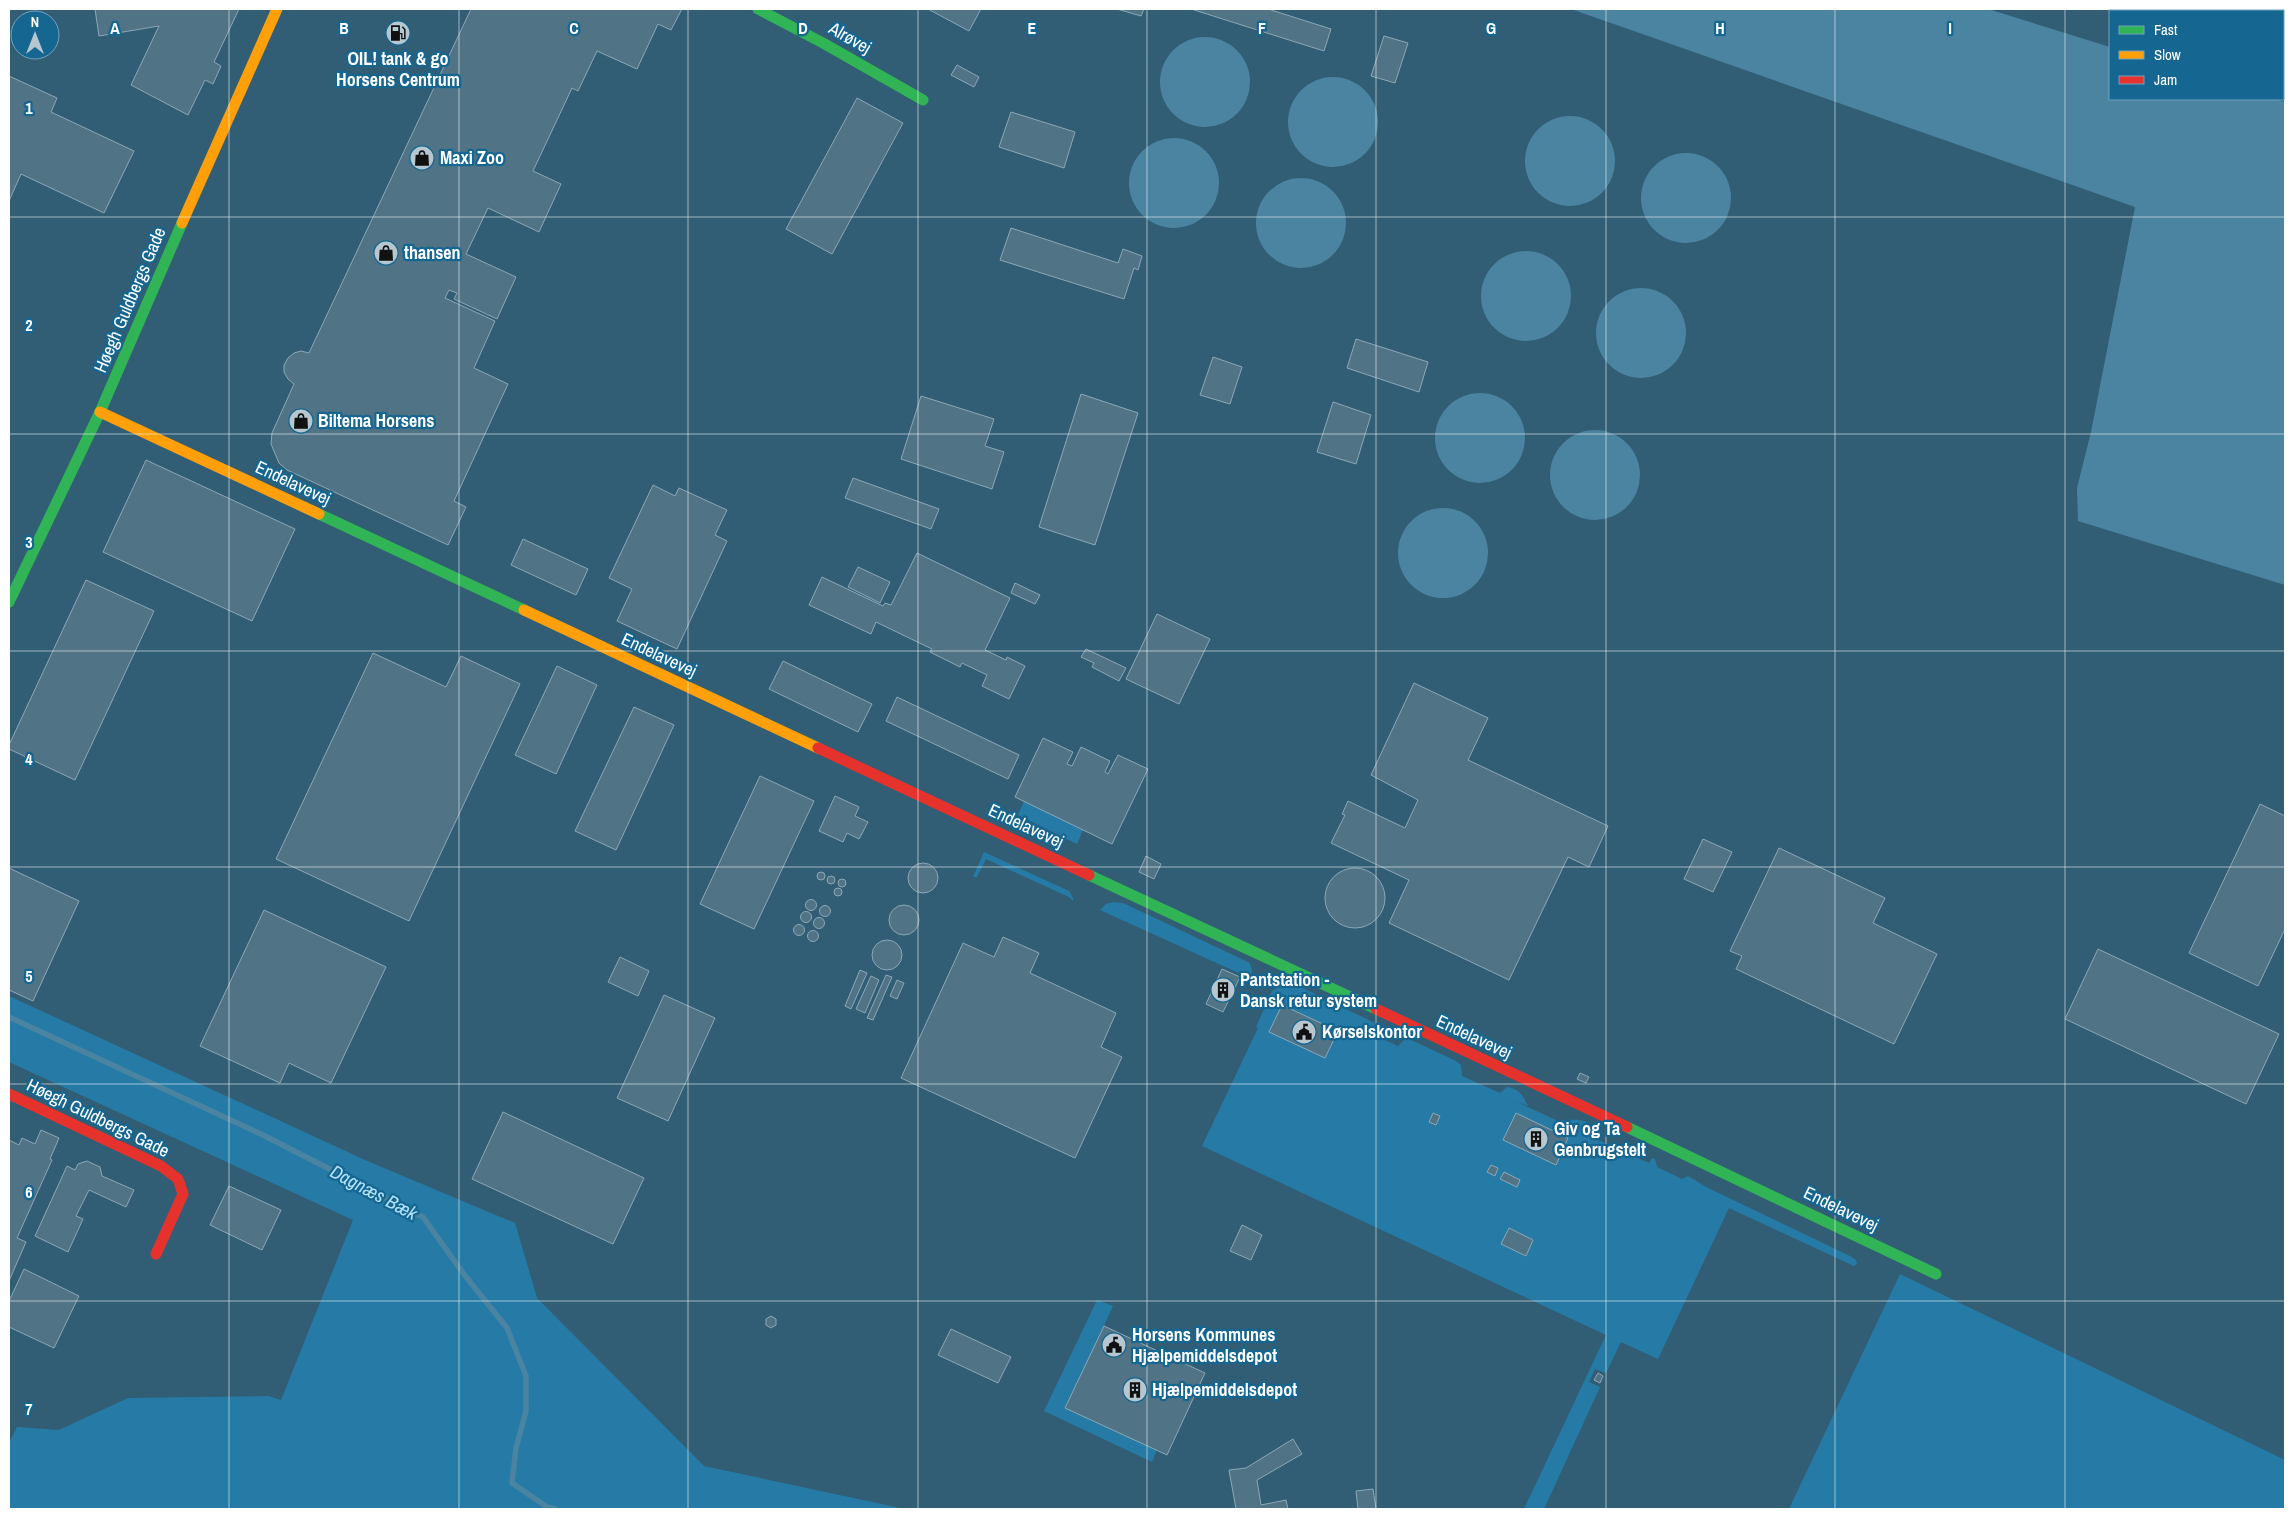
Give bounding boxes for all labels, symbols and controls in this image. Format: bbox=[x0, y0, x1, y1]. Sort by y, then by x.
north arrow bbox=[10, 10, 60, 60]
legend bbox=[2109, 10, 2284, 100]
text: N bbox=[31, 13, 39, 31]
street label: Alrøvej bbox=[824, 15, 876, 60]
text: A bbox=[110, 17, 120, 39]
text: B bbox=[339, 17, 349, 39]
text: C bbox=[569, 17, 579, 39]
text: D bbox=[798, 17, 808, 39]
text: E bbox=[1028, 17, 1037, 39]
text: F bbox=[1258, 17, 1266, 39]
text: G bbox=[1486, 17, 1496, 39]
text: H bbox=[1715, 17, 1725, 39]
text: I bbox=[1948, 17, 1952, 39]
text: Fast bbox=[2154, 19, 2178, 40]
fuel station icon: OIL! tank & go Horsens Centrum bbox=[385, 20, 411, 46]
text: Slow bbox=[2154, 44, 2181, 65]
place label: OIL! tank & go Horsens Centrum bbox=[336, 46, 460, 92]
text: Jam bbox=[2154, 69, 2177, 90]
text: 1 bbox=[25, 97, 33, 119]
shop icon: Maxi Zoo bbox=[409, 145, 435, 171]
place label: Maxi Zoo bbox=[440, 145, 504, 170]
street label: Høegh Guldbergs Gade bbox=[88, 223, 172, 376]
shop icon: thansen bbox=[373, 240, 399, 266]
place label: thansen bbox=[404, 240, 461, 265]
text: 2 bbox=[25, 314, 33, 336]
shop icon: Biltema Horsens bbox=[288, 408, 314, 434]
place label: Biltema Horsens bbox=[318, 408, 434, 433]
street label: Endelavevej bbox=[251, 454, 335, 511]
text: 3 bbox=[25, 531, 33, 553]
street label: Endelavevej bbox=[617, 626, 701, 683]
text: 4 bbox=[25, 748, 33, 770]
street label: Endelavevej bbox=[984, 797, 1068, 854]
text: 5 bbox=[25, 965, 33, 987]
place label: Pantstation - Dansk retur system bbox=[1240, 967, 1377, 1013]
building icon: Pantstation - Dansk retur system bbox=[1210, 977, 1236, 1003]
street label: Endelavevej bbox=[1432, 1008, 1516, 1065]
public building icon: Kørselskontor bbox=[1291, 1019, 1317, 1045]
place label: Kørselskontor bbox=[1322, 1019, 1422, 1044]
street label: Høegh Guldbergs Gade bbox=[23, 1072, 174, 1163]
place label: Giv og Ta Genbrugstelt bbox=[1554, 1116, 1646, 1162]
building icon: Giv og Ta Genbrugstelt bbox=[1523, 1126, 1549, 1152]
water label: Dagnæs Bæk bbox=[326, 1158, 423, 1226]
street label: Endelavevej bbox=[1800, 1180, 1883, 1237]
text: 6 bbox=[25, 1181, 33, 1203]
place label: Horsens Kommunes Hjælpemiddelsdepot bbox=[1132, 1322, 1277, 1368]
public building icon: Horsens Kommunes Hjælpemiddelsdepot bbox=[1101, 1332, 1127, 1358]
building icon: Hjælpemiddelsdepot bbox=[1122, 1377, 1148, 1403]
place label: Hjælpemiddelsdepot bbox=[1152, 1377, 1297, 1402]
text: 7 bbox=[25, 1398, 33, 1420]

